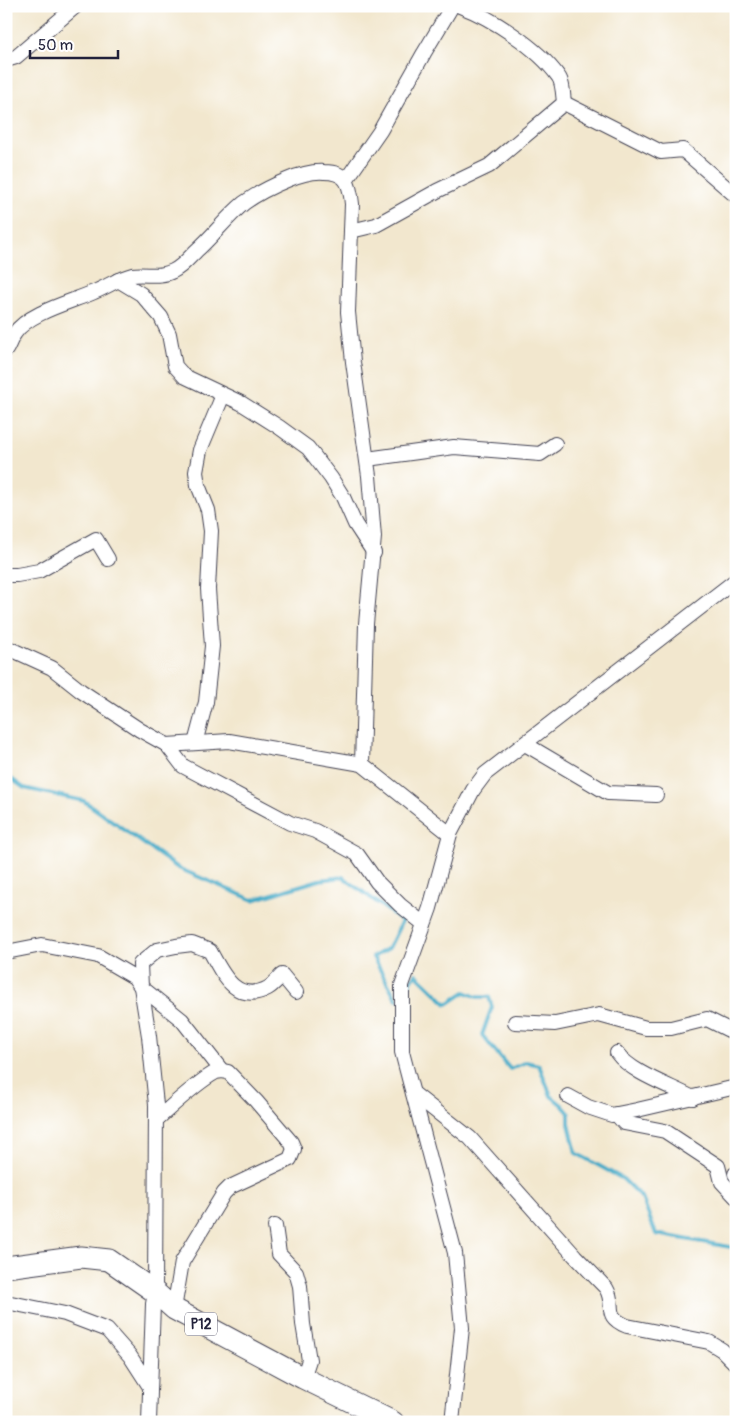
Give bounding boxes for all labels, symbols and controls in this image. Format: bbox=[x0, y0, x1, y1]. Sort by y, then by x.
scale bar bbox=[30, 28, 118, 60]
text: 50 m bbox=[38, 36, 73, 55]
road number: P12 bbox=[185, 1312, 217, 1336]

